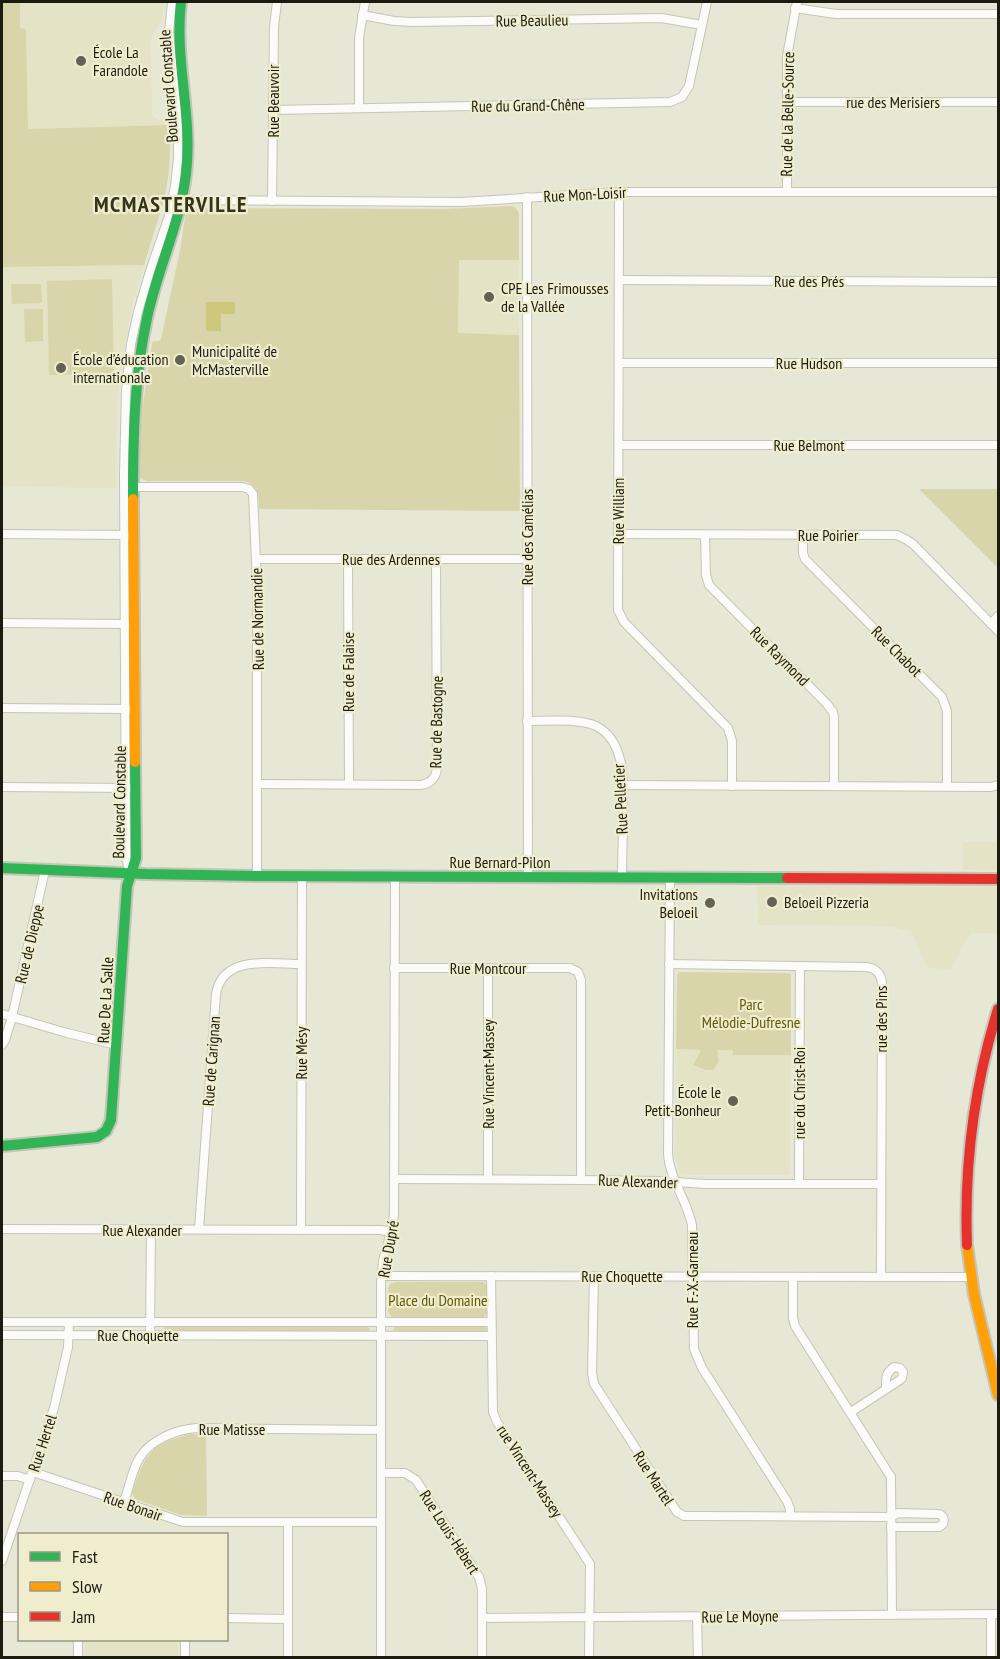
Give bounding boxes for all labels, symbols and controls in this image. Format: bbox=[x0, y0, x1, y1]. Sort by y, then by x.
street label: Rue Beaulieu bbox=[495, 9, 569, 31]
street label: Boulevard Constable bbox=[154, 29, 182, 143]
place label: École La Farandole bbox=[93, 42, 148, 80]
street label: Rue de la Belle-Source bbox=[776, 51, 798, 177]
marker: École La Farandole bbox=[74, 54, 88, 68]
street label: Rue Beauvoir bbox=[263, 64, 283, 138]
street label: rue des Merisiers bbox=[846, 92, 940, 112]
street label: Rue du Grand-Chêne bbox=[471, 94, 585, 116]
street label: Rue Mon-Loisir bbox=[543, 182, 628, 206]
district label: MCMASTERVILLE bbox=[94, 190, 248, 218]
street label: Rue des Prés bbox=[774, 271, 844, 291]
place label: CPE Les Frimousses de la Vallée bbox=[501, 278, 609, 316]
marker: CPE Les Frimousses de la Vallée bbox=[482, 290, 496, 304]
place label: Municipalité de McMasterville bbox=[192, 341, 277, 379]
place label: École d’éducation internationale bbox=[73, 349, 169, 387]
marker: Municipalité de McMasterville bbox=[173, 353, 187, 367]
street label: Rue Hudson bbox=[776, 353, 842, 373]
marker: École d’éducation internationale bbox=[54, 361, 68, 375]
street label: Rue Belmont bbox=[773, 435, 845, 455]
street label: Rue William bbox=[608, 478, 628, 544]
street label: Rue des Camélias bbox=[517, 489, 537, 585]
street label: Rue Poirier bbox=[798, 525, 859, 545]
street label: Rue des Ardennes bbox=[342, 549, 440, 569]
street label: Rue de Normandie bbox=[246, 568, 268, 670]
street label: Rue Chabot bbox=[867, 621, 927, 681]
street label: Rue Raymond bbox=[746, 622, 814, 690]
street label: Rue de Falaise bbox=[338, 632, 358, 712]
street label: Rue de Bastogne bbox=[425, 676, 447, 768]
street label: Boulevard Constable bbox=[108, 745, 130, 859]
street label: Rue Pelletier bbox=[608, 762, 632, 835]
street label: Rue Bernard-Pilon bbox=[450, 852, 550, 872]
place label: Invitations Beloeil bbox=[640, 884, 698, 922]
place label: Beloeil Pizzeria bbox=[784, 892, 869, 912]
marker: Beloeil Pizzeria bbox=[765, 895, 779, 909]
marker: Invitations Beloeil bbox=[703, 896, 717, 910]
street label: Rue de Dieppe bbox=[10, 903, 48, 985]
street label: Rue De La Salle bbox=[93, 956, 117, 1044]
street label: Rue Montcour bbox=[450, 958, 527, 978]
street label: rue des Pins bbox=[871, 986, 891, 1052]
park label: Parc Mélodie-Dufresne bbox=[702, 994, 800, 1032]
street label: Rue de Carignan bbox=[198, 1015, 224, 1107]
street label: Rue Vincent-Massey bbox=[478, 1019, 498, 1129]
street label: Rue Mésy bbox=[291, 1027, 311, 1079]
street label: rue du Christ-Roi bbox=[789, 1047, 809, 1139]
place label: École le Petit-Bonheur bbox=[645, 1082, 722, 1120]
marker: École le Petit-Bonheur bbox=[726, 1094, 740, 1108]
street label: Rue Alexander bbox=[598, 1170, 679, 1192]
street label: Rue Dupré bbox=[373, 1219, 403, 1279]
street label: Rue Alexander bbox=[102, 1220, 182, 1240]
street label: Rue F.-X.-Garneau bbox=[682, 1232, 702, 1328]
street label: Rue Choquette bbox=[581, 1266, 663, 1286]
park label: Place du Domaine bbox=[388, 1290, 488, 1310]
street label: Rue Choquette bbox=[97, 1325, 179, 1345]
street label: Rue Hertel bbox=[23, 1412, 61, 1474]
street label: Rue Matisse bbox=[199, 1419, 265, 1439]
street label: rue Vincent-Massey bbox=[493, 1421, 567, 1521]
street label: Rue Martel bbox=[629, 1447, 679, 1509]
street label: Rue Louis-Hébert bbox=[416, 1486, 485, 1578]
street label: Rue Bonair bbox=[101, 1487, 165, 1525]
legend bbox=[18, 1533, 228, 1641]
text: Fast bbox=[72, 1545, 98, 1568]
text: Slow bbox=[72, 1575, 103, 1598]
text: Jam bbox=[71, 1605, 95, 1628]
street label: Rue Le Moyne bbox=[701, 1605, 779, 1627]

